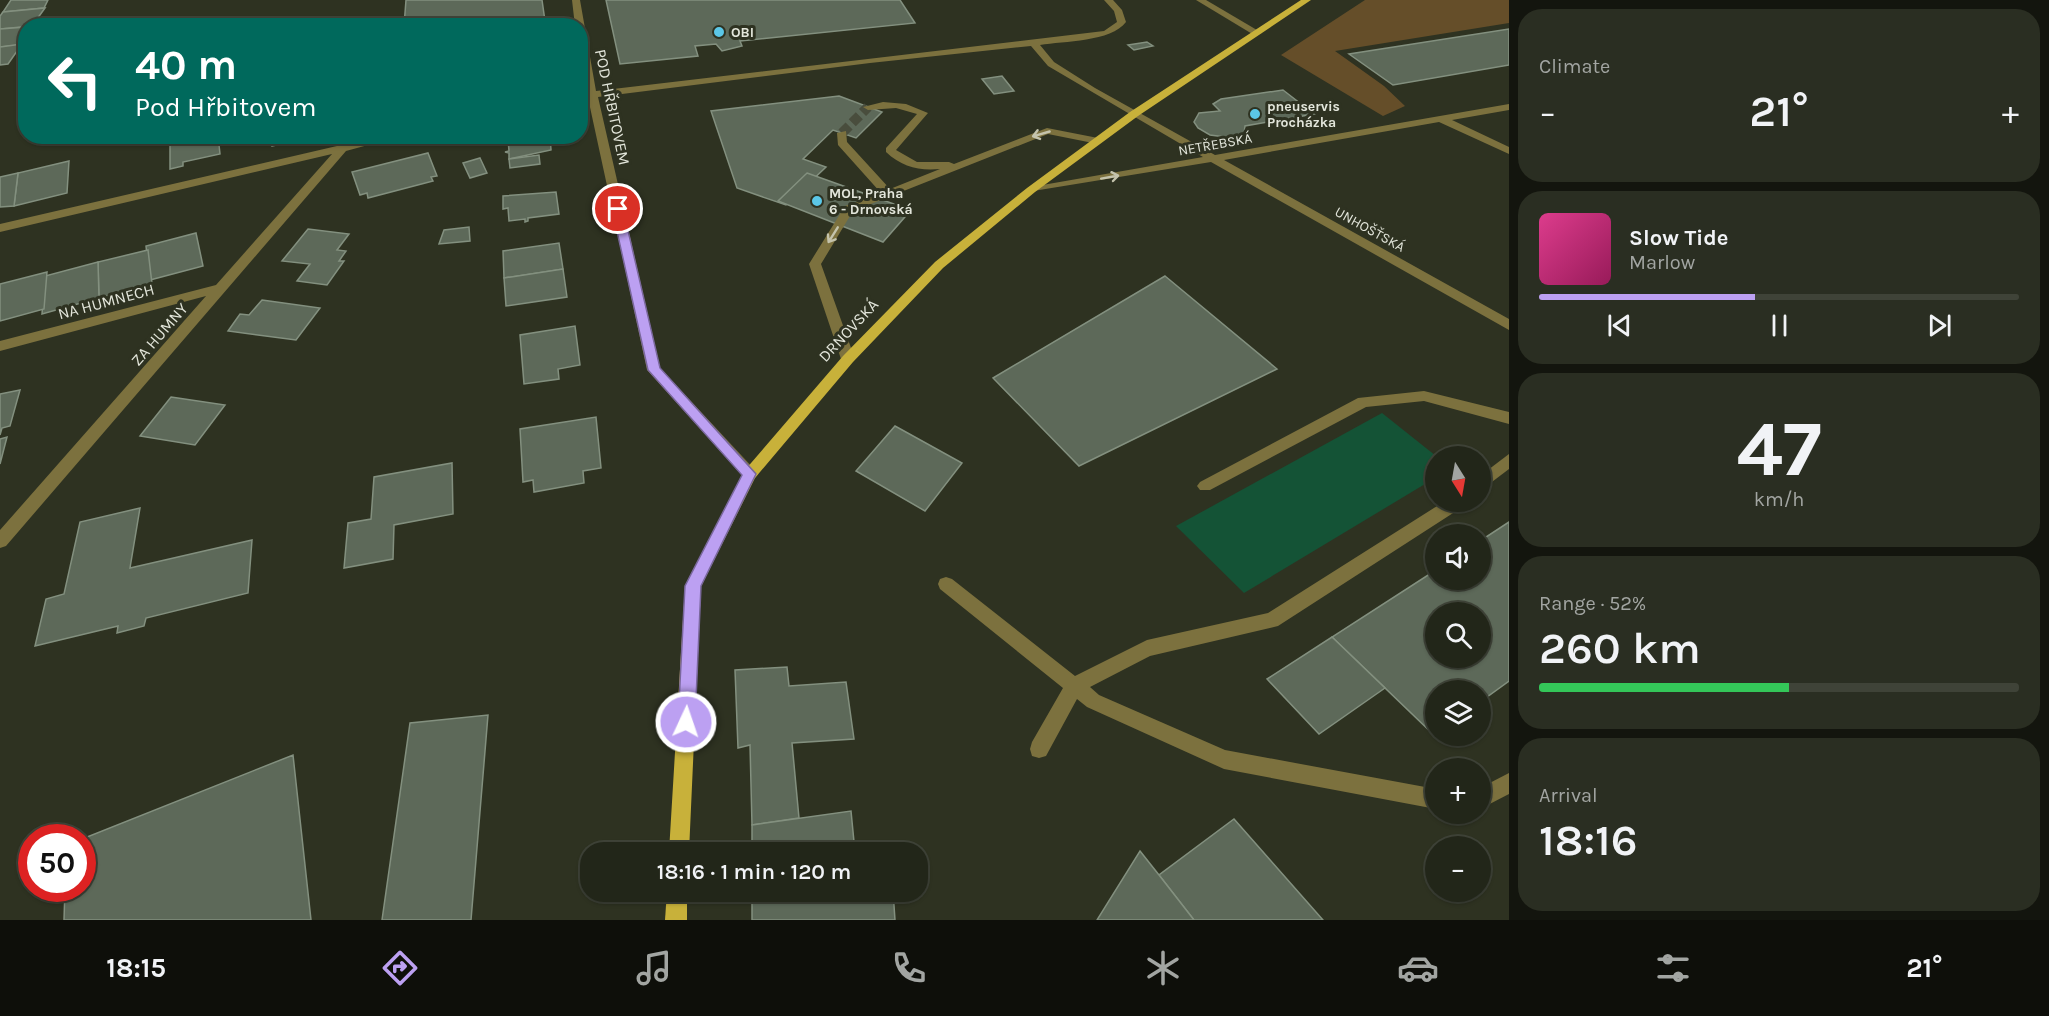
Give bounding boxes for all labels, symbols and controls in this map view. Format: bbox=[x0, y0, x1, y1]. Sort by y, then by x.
place label: OBI bbox=[731, 24, 754, 41]
marker: OBI bbox=[712, 25, 726, 39]
text: 40 m bbox=[135, 40, 237, 90]
icon: left bbox=[36, 42, 114, 120]
street label: POD HŘBITOVEM bbox=[591, 47, 634, 167]
text: Climate bbox=[1539, 55, 1610, 78]
text: 21° bbox=[1749, 85, 1809, 137]
text: Pod Hřbitovem bbox=[135, 91, 317, 123]
text: − bbox=[1539, 93, 1556, 131]
text: + bbox=[2002, 93, 2019, 131]
place label: pneuservis Procházka bbox=[1267, 98, 1340, 131]
marker: pneuservis Procházka bbox=[1248, 107, 1262, 121]
one-way arrow bbox=[1032, 129, 1051, 140]
street label: NETŘEBSKÁ bbox=[1177, 129, 1253, 159]
one-way arrow bbox=[1099, 171, 1119, 182]
pin bbox=[592, 183, 643, 234]
place label: MOL, Praha 6 - Drnovská bbox=[829, 185, 913, 218]
icon: arrive bbox=[601, 192, 634, 225]
marker: MOL, Praha 6 - Drnovská bbox=[810, 194, 824, 208]
street label: UNHOŠŤSKÁ bbox=[1332, 202, 1408, 256]
text: Slow Tide bbox=[1629, 225, 1729, 251]
one-way arrow bbox=[827, 226, 839, 243]
text: Marlow bbox=[1629, 251, 1695, 274]
street label: NA HUMNECH bbox=[56, 279, 156, 323]
street label: DRNOVSKÁ bbox=[814, 295, 882, 366]
street label: ZA HUMNY bbox=[127, 299, 192, 370]
icon: previous bbox=[1603, 309, 1636, 342]
icon: pause bbox=[1763, 309, 1796, 342]
icon: next bbox=[1923, 309, 1956, 342]
text: 47 bbox=[1736, 403, 1822, 495]
north arrow bbox=[1425, 446, 1491, 512]
map controls bbox=[1425, 446, 1491, 902]
text: km/h bbox=[1754, 488, 1804, 511]
button: sound bbox=[1425, 524, 1491, 590]
text: Range · 52% bbox=[1539, 592, 1646, 615]
button: search bbox=[1425, 602, 1491, 668]
text: 260 km bbox=[1539, 622, 1701, 674]
button: layers bbox=[1425, 680, 1491, 746]
position arrow bbox=[654, 690, 718, 754]
button: + bbox=[1425, 758, 1491, 824]
text: Arrival bbox=[1539, 784, 1598, 807]
text: 18:16 bbox=[1539, 814, 1638, 866]
speed limit sign: 50 bbox=[18, 824, 96, 902]
button: − bbox=[1425, 836, 1491, 902]
text: 18:16 · 1 min · 120 m bbox=[657, 859, 851, 885]
icon: directions bbox=[379, 947, 421, 989]
icon: music bbox=[633, 947, 675, 989]
icon: phone bbox=[888, 947, 930, 989]
icon: climate bbox=[1142, 947, 1184, 989]
icon: car bbox=[1397, 947, 1439, 989]
icon: filters bbox=[1652, 947, 1694, 989]
text: 18:15 bbox=[106, 952, 166, 984]
text: 21° bbox=[1906, 952, 1943, 984]

